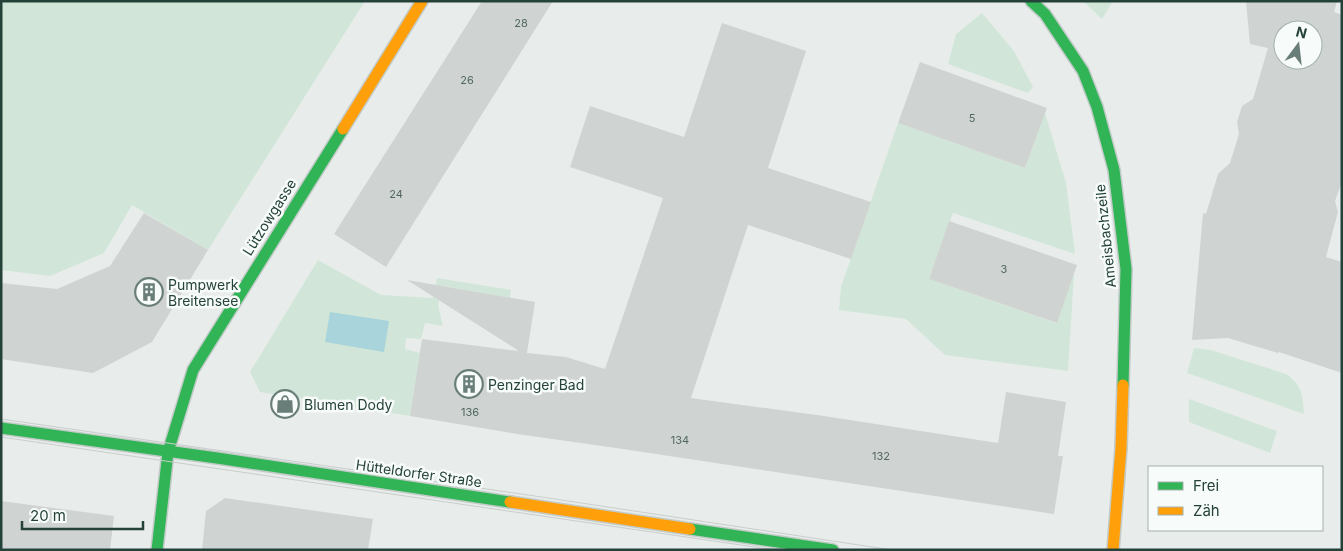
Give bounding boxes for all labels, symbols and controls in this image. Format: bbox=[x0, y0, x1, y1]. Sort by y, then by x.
house number: 28 bbox=[514, 16, 528, 30]
north arrow bbox=[1273, 20, 1323, 70]
text: N bbox=[1294, 22, 1309, 42]
house number: 26 bbox=[460, 73, 474, 87]
house number: 5 bbox=[969, 111, 976, 125]
street label: Lützowgasse bbox=[239, 176, 299, 258]
street label: Ameisbachzeile bbox=[1091, 183, 1119, 289]
house number: 24 bbox=[389, 187, 403, 201]
house number: 3 bbox=[1001, 262, 1008, 276]
place label: Pumpwerk Breitensee bbox=[168, 276, 239, 309]
building icon: Pumpwerk Breitensee bbox=[134, 277, 164, 307]
building icon: Penzinger Bad bbox=[454, 369, 484, 399]
place label: Penzinger Bad bbox=[488, 376, 584, 393]
shop icon: Blumen Dody bbox=[270, 389, 300, 419]
place label: Blumen Dody bbox=[304, 396, 393, 413]
house number: 136 bbox=[461, 405, 479, 419]
house number: 134 bbox=[671, 433, 689, 447]
house number: 132 bbox=[872, 449, 890, 463]
street label: Hütteldorfer Straße bbox=[355, 456, 483, 490]
legend bbox=[1148, 466, 1323, 531]
text: Frei bbox=[1193, 476, 1219, 495]
scale bar bbox=[22, 498, 144, 530]
text: Zäh bbox=[1193, 501, 1220, 520]
text: 20 m bbox=[30, 506, 66, 525]

